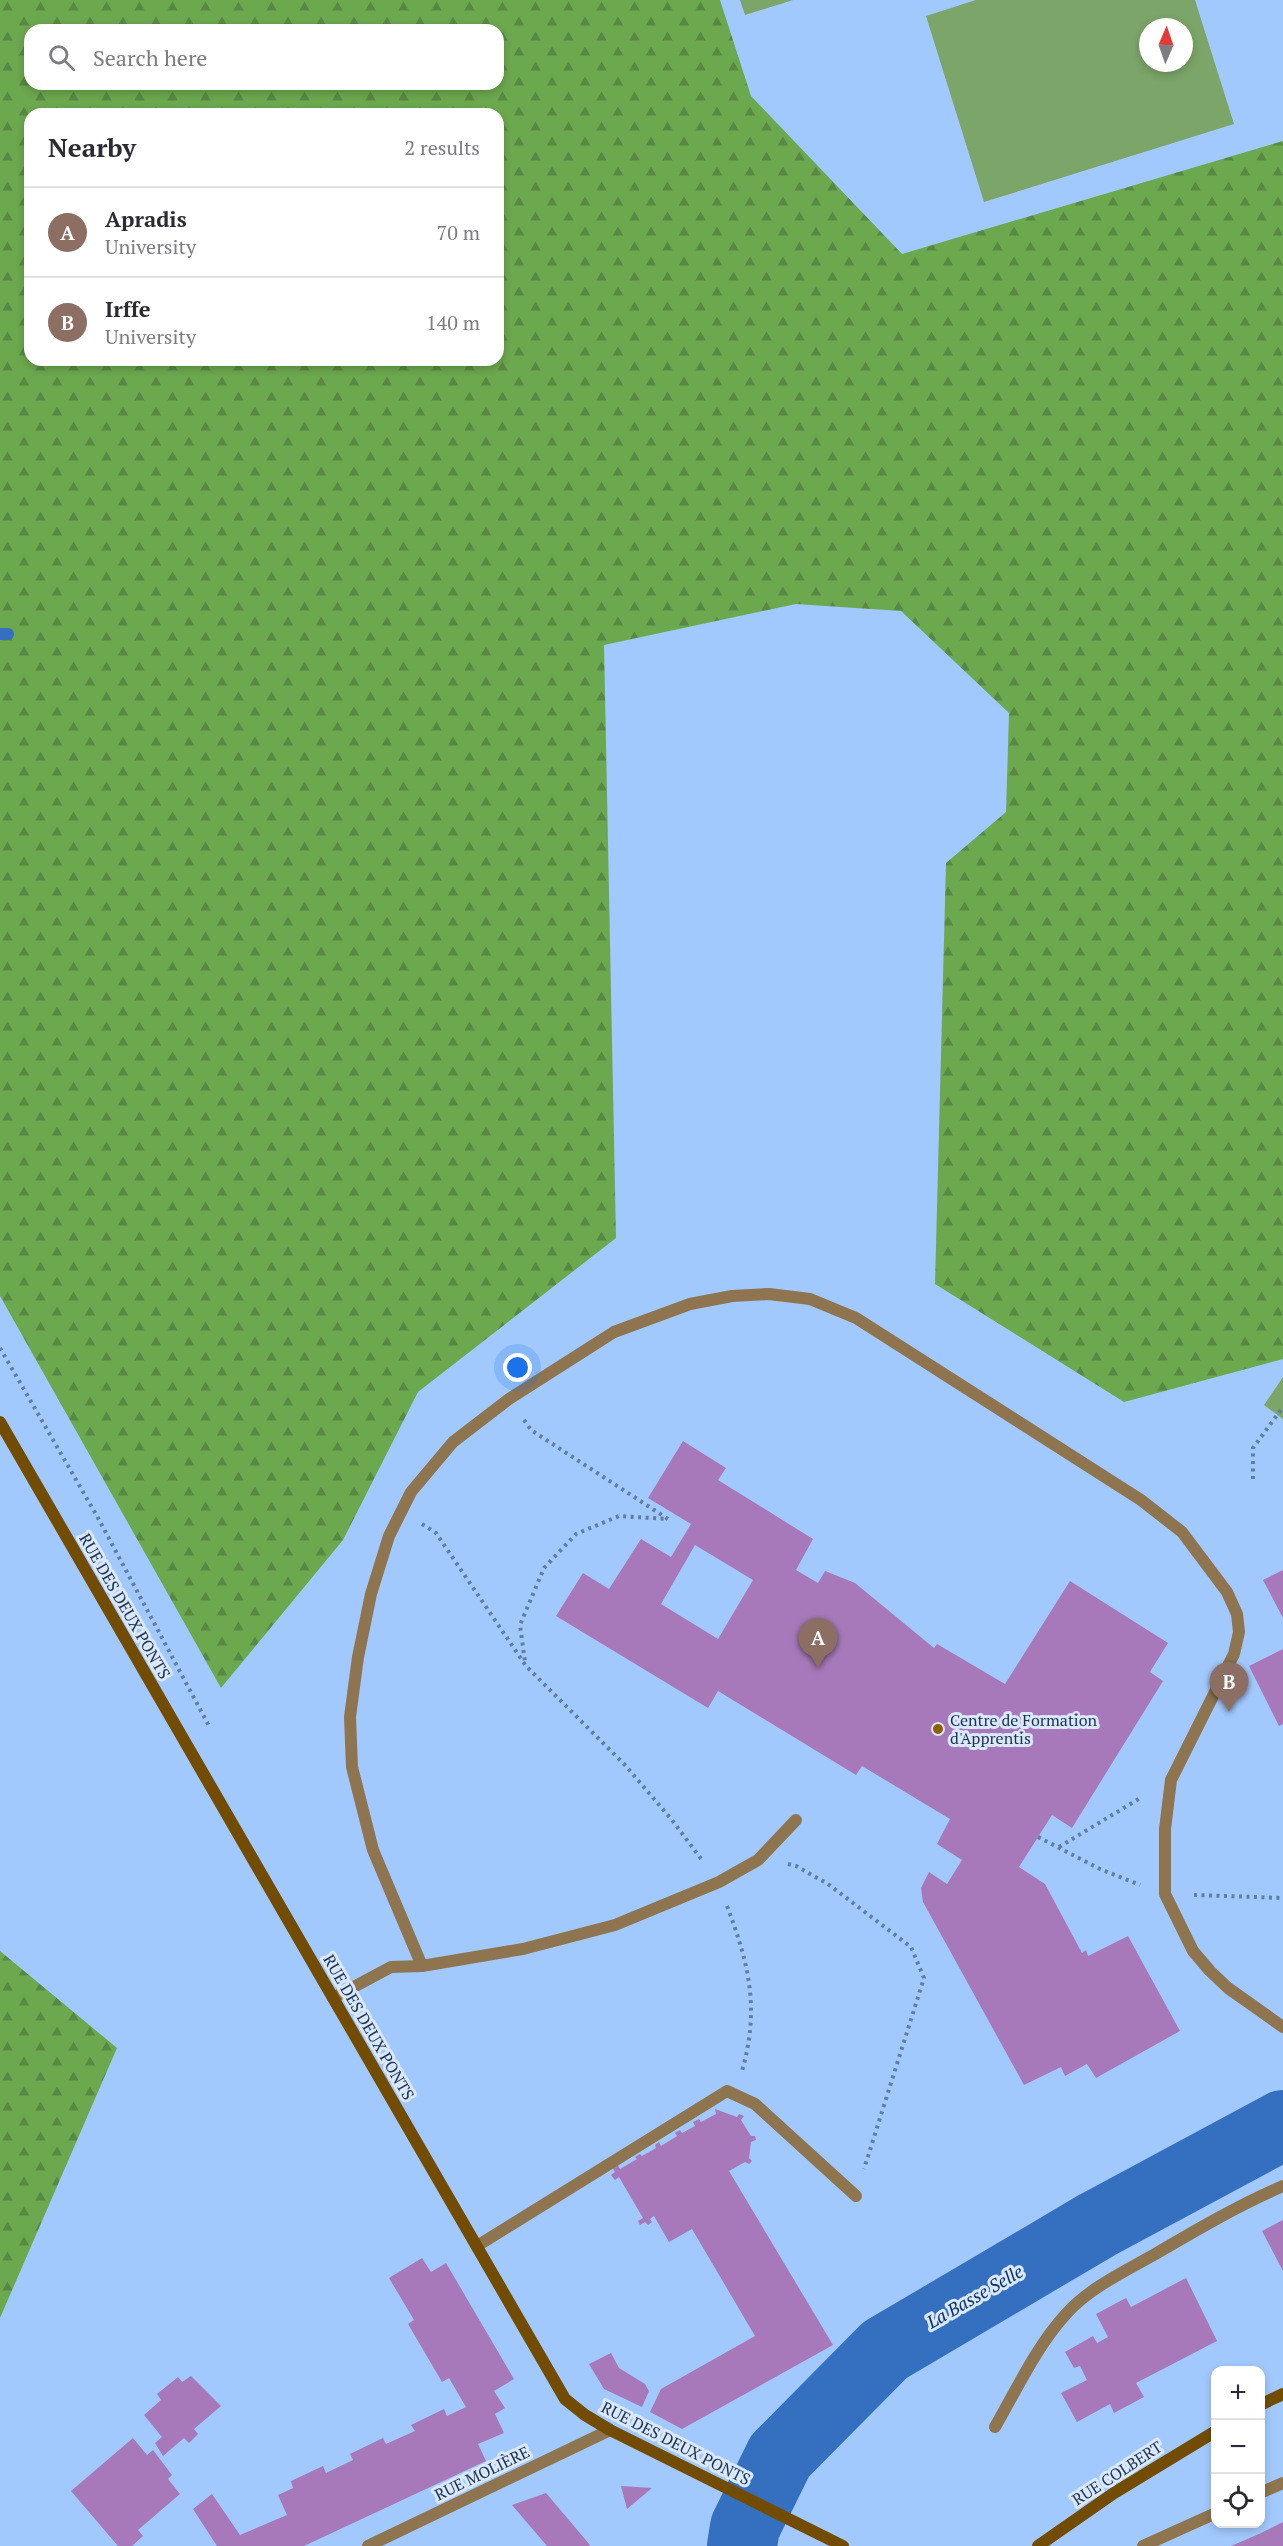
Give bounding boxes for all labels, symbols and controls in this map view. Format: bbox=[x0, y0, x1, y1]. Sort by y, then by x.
north arrow bbox=[1139, 18, 1193, 72]
search box bbox=[24, 24, 504, 90]
icon: search bbox=[45, 41, 78, 74]
text: Search here bbox=[93, 43, 207, 72]
text: Nearby bbox=[48, 130, 136, 164]
text: 2 results bbox=[405, 134, 480, 161]
text: Apradis bbox=[105, 204, 187, 233]
text: A bbox=[60, 219, 75, 246]
text: 70 m bbox=[437, 219, 480, 246]
text: University bbox=[105, 233, 196, 260]
text: Irffe bbox=[105, 294, 151, 323]
text: B bbox=[61, 309, 74, 336]
text: 140 m bbox=[426, 309, 480, 336]
text: University bbox=[105, 323, 196, 350]
your location bbox=[503, 1353, 532, 1382]
street label: RUE DES DEUX PONTS bbox=[74, 1529, 176, 1683]
pin: A bbox=[798, 1618, 838, 1668]
pin: B bbox=[1210, 1662, 1248, 1712]
place label: Centre de Formation d'Apprentis bbox=[950, 1709, 1097, 1749]
marker: Centre de Formation d'Apprentis bbox=[931, 1722, 945, 1736]
street label: RUE DES DEUX PONTS bbox=[318, 1950, 420, 2104]
water label: La Basse Selle bbox=[921, 2259, 1027, 2334]
map controls bbox=[1211, 2366, 1265, 2528]
button: + bbox=[1211, 2366, 1265, 2420]
street label: RUE DES DEUX PONTS bbox=[598, 2396, 754, 2490]
button: − bbox=[1211, 2420, 1265, 2474]
street label: RUE COLBERT bbox=[1068, 2436, 1166, 2510]
street label: RUE MOLIÈRE bbox=[431, 2441, 533, 2505]
button: locate bbox=[1211, 2474, 1265, 2528]

